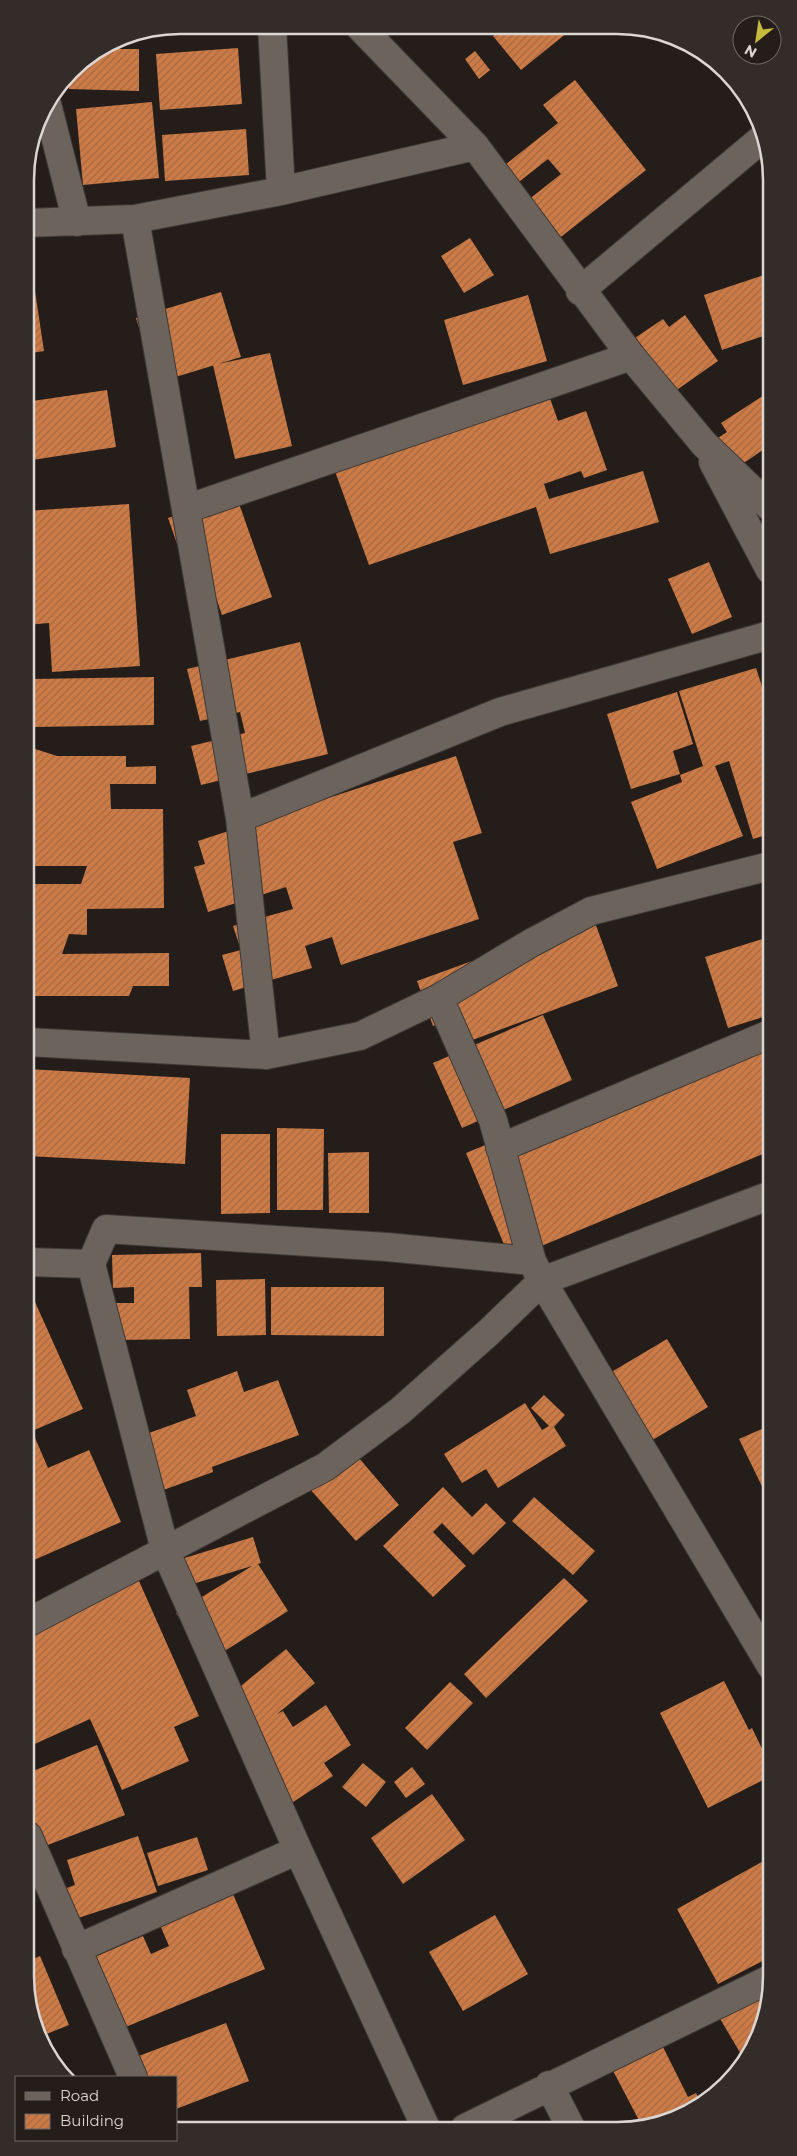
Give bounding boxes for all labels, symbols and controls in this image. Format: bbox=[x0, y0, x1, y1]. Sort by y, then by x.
north arrow bbox=[732, 15, 782, 65]
text: N bbox=[741, 41, 760, 62]
legend bbox=[15, 2076, 178, 2141]
text: Road bbox=[60, 2086, 99, 2105]
text: Building bbox=[60, 2111, 124, 2130]

